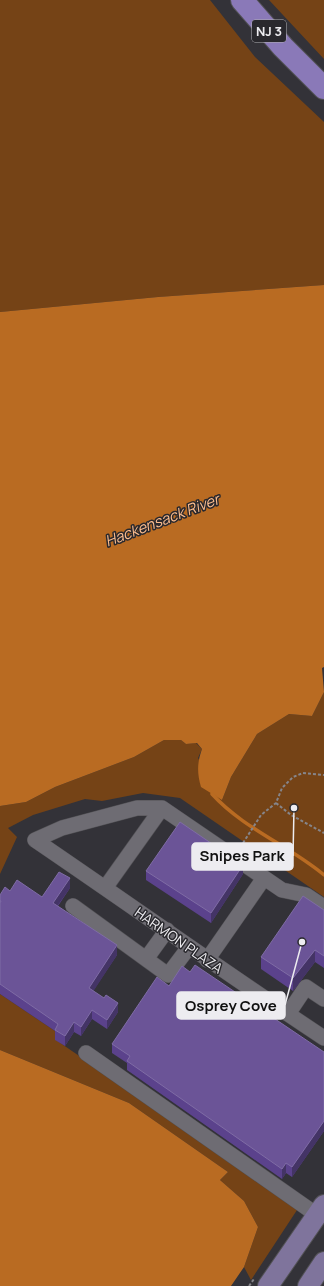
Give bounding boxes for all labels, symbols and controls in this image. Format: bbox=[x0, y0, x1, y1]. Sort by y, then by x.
road number: NJ 3 bbox=[252, 20, 286, 42]
water label: Hackensack River bbox=[102, 488, 225, 551]
callout: Snipes Park bbox=[192, 843, 293, 870]
text: Snipes Park bbox=[200, 845, 285, 866]
street label: HARMON PLAZA bbox=[131, 903, 227, 978]
callout: Osprey Cove bbox=[177, 992, 285, 1019]
text: Osprey Cove bbox=[185, 995, 277, 1016]

